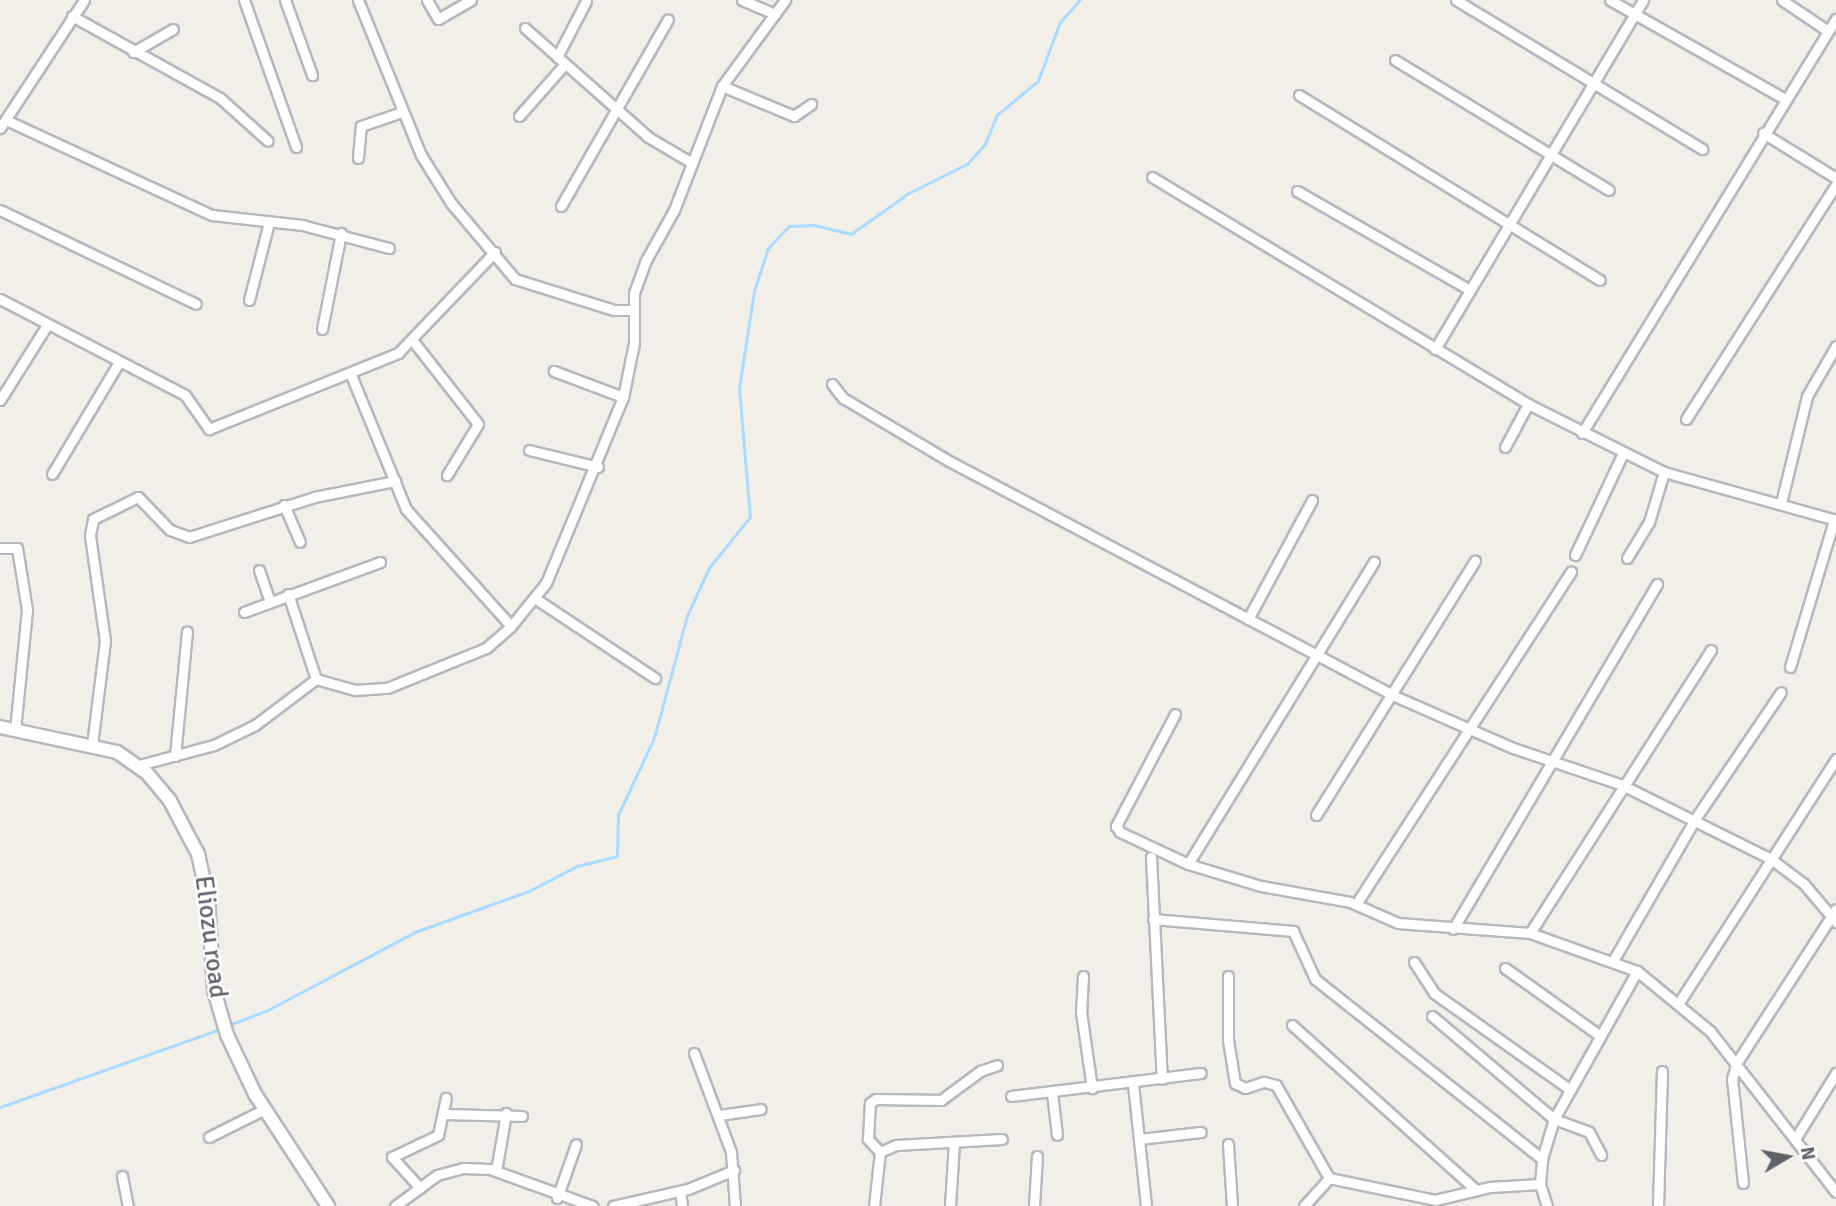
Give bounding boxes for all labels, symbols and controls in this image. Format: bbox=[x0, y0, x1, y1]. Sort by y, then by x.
street label: Eliozu road bbox=[187, 874, 233, 1000]
north arrow bbox=[1752, 1122, 1822, 1192]
text: N bbox=[1795, 1145, 1821, 1162]

